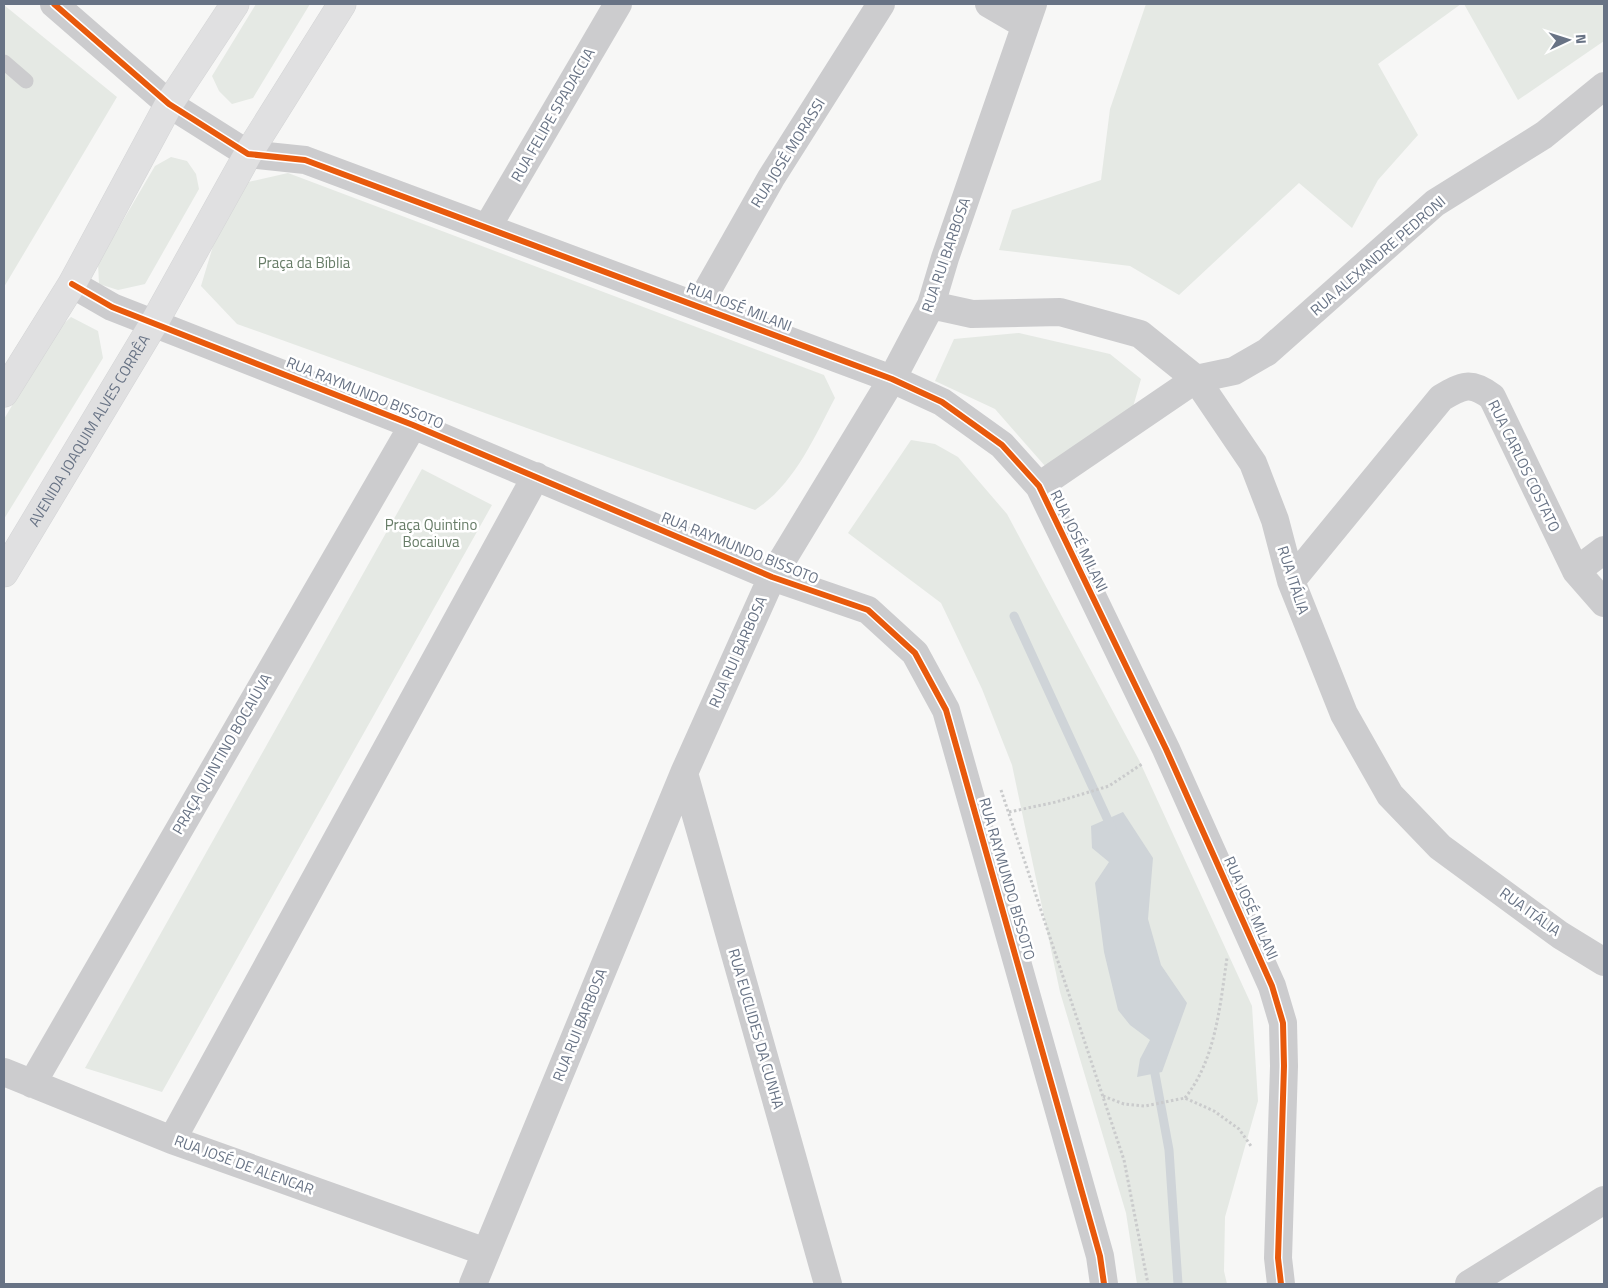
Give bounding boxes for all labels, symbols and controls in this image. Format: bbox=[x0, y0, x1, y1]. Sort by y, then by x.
north arrow bbox=[1543, 15, 1593, 65]
text: N bbox=[1571, 33, 1592, 45]
street label: RUA FELIPE SPADACCIA bbox=[505, 44, 600, 186]
street label: RUA JOSÉ MORASSI bbox=[745, 93, 831, 212]
street label: RUA ALEXANDRE PEDRONI bbox=[1305, 190, 1451, 321]
street label: RUA RUI BARBOSA bbox=[915, 194, 976, 315]
park label: Praça da Bíblia bbox=[258, 251, 351, 274]
street label: RUA JOSÉ MILANI bbox=[683, 276, 795, 337]
street label: AVENIDA JOAQUIM ALVES CORRÊA bbox=[22, 330, 156, 531]
street label: RUA RAYMUNDO BISSOTO bbox=[283, 350, 447, 435]
street label: RUA CARLOS COSTATO bbox=[1482, 396, 1567, 536]
street label: RUA JOSÉ MILANI bbox=[1045, 486, 1114, 596]
street label: RUA RAYMUNDO BISSOTO bbox=[658, 505, 822, 590]
park label: Praça Quintino Bocaiuva bbox=[385, 513, 477, 553]
street label: RUA ITÁLIA bbox=[1272, 543, 1315, 617]
street label: RUA RUI BARBOSA bbox=[703, 592, 773, 711]
street label: PRAÇA QUINTINO BOCAIÚVA bbox=[166, 669, 277, 838]
street label: RUA RAYMUNDO BISSOTO bbox=[973, 795, 1042, 963]
street label: RUA JOSÉ MILANI bbox=[1218, 852, 1285, 963]
street label: RUA ITÁLIA bbox=[1495, 882, 1566, 942]
street label: RUA EUCLIDES DA CUNHA bbox=[723, 946, 790, 1112]
street label: RUA RUI BARBOSA bbox=[546, 965, 613, 1085]
street label: RUA JOSÉ DE ALENCAR bbox=[171, 1129, 317, 1201]

